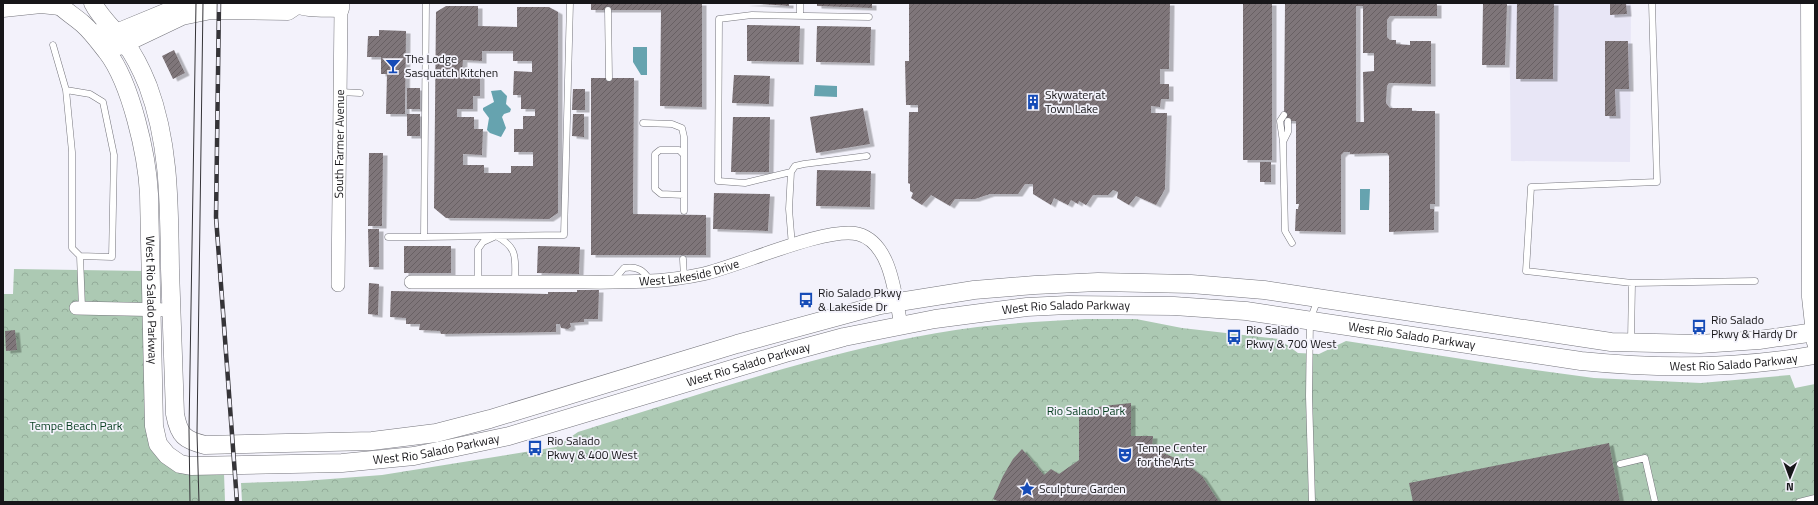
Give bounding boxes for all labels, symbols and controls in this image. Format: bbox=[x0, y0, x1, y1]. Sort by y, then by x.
place label: The Lodge Sasquatch Kitchen bbox=[405, 49, 498, 82]
bar icon: The Lodge Sasquatch Kitchen bbox=[384, 57, 402, 75]
place label: Skywater at Town Lake bbox=[1045, 85, 1106, 118]
street label: South Farmer Avenue bbox=[329, 89, 349, 199]
building icon: Skywater at Town Lake bbox=[1024, 93, 1042, 111]
street label: West Rio Salado Parkway bbox=[141, 236, 163, 365]
street label: West Lakeside Drive bbox=[639, 254, 742, 291]
place label: Rio Salado Pkwy & Lakeside Dr bbox=[818, 283, 902, 316]
bus stop icon: Rio Salado Pkwy & Lakeside Dr bbox=[797, 291, 815, 309]
street label: West Rio Salado Parkway bbox=[1001, 295, 1130, 319]
place label: Rio Salado Pkwy & Hardy Dr bbox=[1711, 310, 1797, 343]
street label: West Rio Salado Parkway bbox=[1347, 316, 1477, 354]
bus stop icon: Rio Salado Pkwy & Hardy Dr bbox=[1690, 318, 1708, 336]
place label: Rio Salado Pkwy & 700 West bbox=[1246, 320, 1337, 353]
bus stop icon: Rio Salado Pkwy & 700 West bbox=[1225, 328, 1243, 346]
street label: West Rio Salado Parkway bbox=[684, 337, 813, 391]
street label: West Rio Salado Parkway bbox=[1670, 348, 1799, 375]
park label: Rio Salado Park bbox=[1047, 401, 1126, 420]
park label: Tempe Beach Park bbox=[29, 416, 123, 435]
street label: West Rio Salado Parkway bbox=[372, 428, 501, 469]
place label: Rio Salado Pkwy & 400 West bbox=[547, 431, 638, 464]
place label: Tempe Center for the Arts bbox=[1137, 438, 1207, 471]
bus stop icon: Rio Salado Pkwy & 400 West bbox=[526, 439, 544, 457]
theatre icon: Tempe Center for the Arts bbox=[1116, 446, 1134, 464]
north arrow bbox=[1770, 457, 1810, 497]
place label: Sculpture Garden bbox=[1039, 479, 1126, 498]
text: N bbox=[1786, 479, 1794, 495]
place icon: Sculpture Garden bbox=[1018, 480, 1036, 498]

